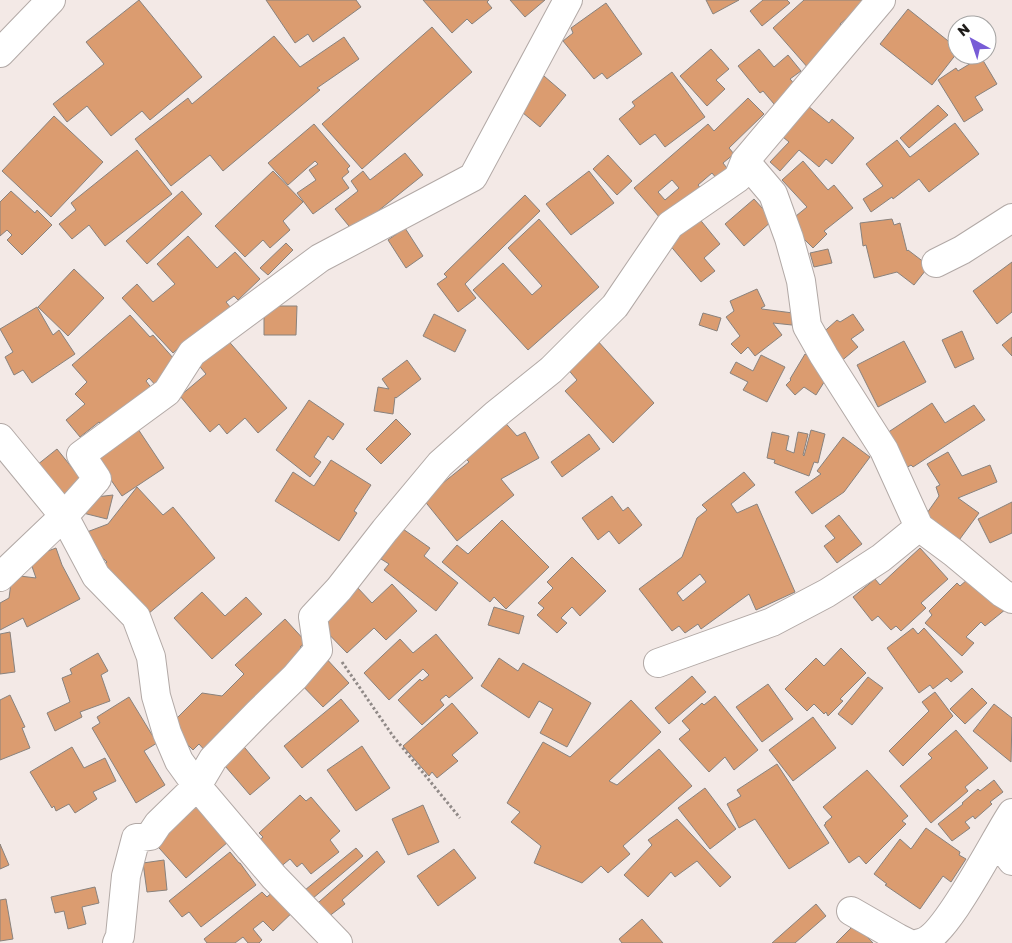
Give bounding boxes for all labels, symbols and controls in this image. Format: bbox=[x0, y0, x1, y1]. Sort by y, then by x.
north arrow bbox=[947, 15, 997, 65]
text: N bbox=[954, 20, 973, 40]

